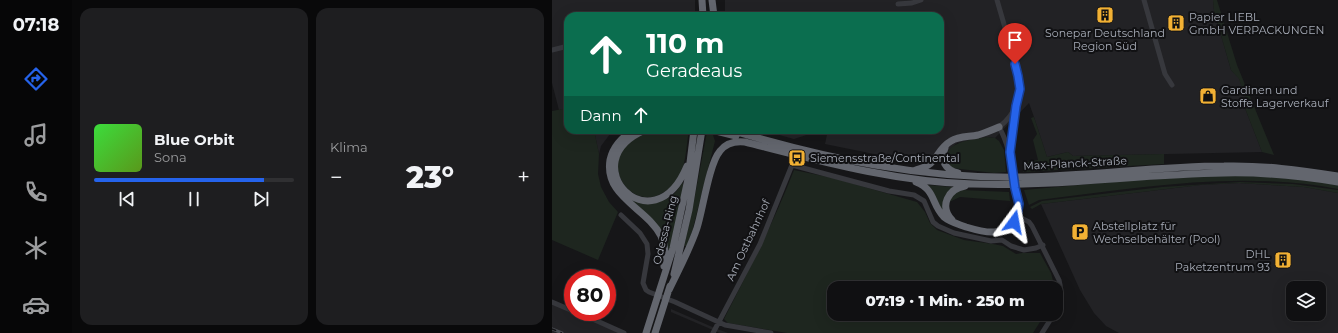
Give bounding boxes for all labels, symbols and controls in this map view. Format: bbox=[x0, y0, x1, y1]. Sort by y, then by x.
building icon: Sonepar Deutschland Region Süd bbox=[1095, 5, 1115, 25]
place label: Papier LIEBL GmbH VERPACKUNGEN bbox=[1189, 10, 1324, 37]
building icon: Papier LIEBL GmbH VERPACKUNGEN bbox=[1166, 13, 1186, 33]
text: 07:18 bbox=[13, 14, 59, 36]
pin bbox=[998, 23, 1032, 64]
text: 110 m bbox=[646, 26, 724, 60]
place label: Sonepar Deutschland Region Süd bbox=[1045, 26, 1165, 53]
icon: ahead bbox=[580, 28, 632, 80]
icon: arrive bbox=[1004, 29, 1026, 51]
text: Geradeaus bbox=[646, 60, 742, 82]
icon: directions bbox=[22, 65, 50, 93]
place label: Gardinen und Stoffe Lagerverkauf bbox=[1221, 83, 1330, 110]
shop icon: Gardinen und Stoffe Lagerverkauf bbox=[1198, 86, 1218, 106]
icon: ahead bbox=[630, 104, 652, 126]
text: Dann bbox=[580, 106, 622, 125]
icon: music bbox=[22, 121, 50, 149]
text: Blue Orbit bbox=[154, 130, 234, 149]
text: Klima bbox=[330, 139, 368, 155]
bus stop icon: Siemensstraße/Continental bbox=[787, 148, 807, 168]
text: Sona bbox=[154, 149, 187, 165]
place label: Siemensstraße/Continental bbox=[810, 151, 960, 165]
street label: Max-Planck-Straße bbox=[1023, 153, 1128, 173]
text: 23° bbox=[406, 159, 454, 196]
text: − bbox=[330, 164, 343, 191]
text: + bbox=[517, 164, 530, 191]
icon: phone bbox=[22, 178, 50, 206]
icon: previous bbox=[116, 188, 138, 210]
icon: pause bbox=[183, 188, 205, 210]
icon: next bbox=[250, 188, 272, 210]
street label: Odessa-Ring bbox=[650, 194, 680, 266]
street label: Am Ostbahnhof bbox=[723, 196, 774, 283]
position arrow bbox=[993, 201, 1035, 243]
place label: Abstellplatz für Wechselbehälter (Pool) bbox=[1093, 219, 1221, 246]
parking icon: Abstellplatz für Wechselbehälter (Pool) bbox=[1070, 222, 1090, 242]
icon: climate bbox=[22, 234, 50, 262]
place label: DHL Paketzentrum 93 bbox=[1175, 247, 1271, 274]
building icon: DHL Paketzentrum 93 bbox=[1273, 250, 1293, 270]
speed limit sign: 80 bbox=[564, 269, 616, 321]
map controls bbox=[1286, 281, 1326, 321]
button: layers bbox=[1286, 281, 1326, 321]
icon: car bbox=[22, 291, 50, 319]
text: 07:19 · 1 Min. · 250 m bbox=[865, 291, 1025, 310]

